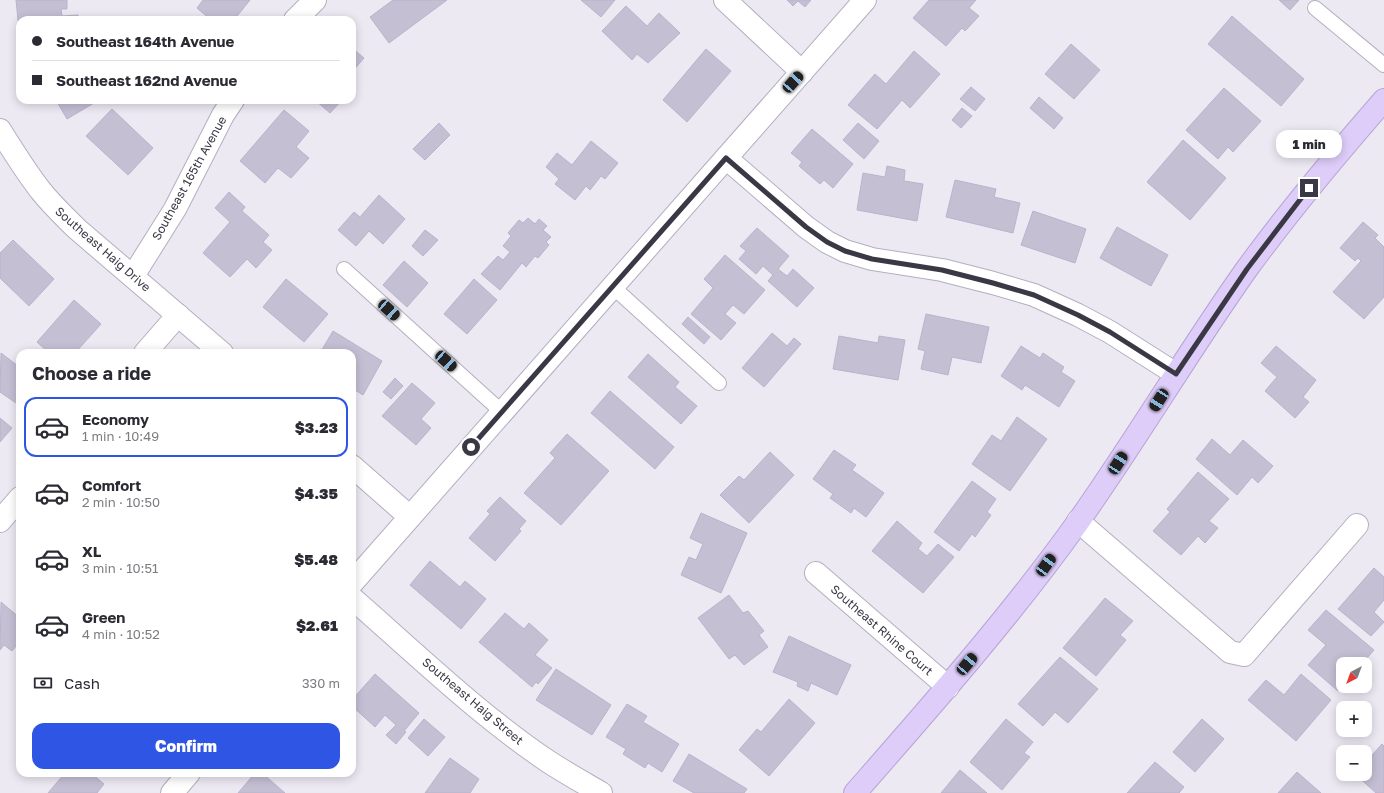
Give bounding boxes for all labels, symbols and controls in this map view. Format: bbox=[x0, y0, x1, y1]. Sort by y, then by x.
text: Southeast 164th Avenue bbox=[56, 32, 234, 50]
car bbox=[781, 69, 805, 95]
text: Southeast 162nd Avenue bbox=[56, 71, 237, 89]
street label: Southeast 165th Avenue bbox=[149, 113, 229, 243]
callout: 1 min bbox=[1276, 130, 1342, 158]
text: 1 min bbox=[1292, 136, 1326, 152]
route end bbox=[1300, 179, 1318, 197]
street label: Southeast Haig Drive bbox=[52, 203, 154, 295]
car bbox=[376, 298, 402, 322]
car bbox=[433, 349, 459, 373]
text: Choose a ride bbox=[32, 362, 151, 384]
car bbox=[1147, 387, 1171, 413]
icon: car bbox=[34, 409, 70, 445]
text: Economy bbox=[82, 410, 149, 428]
text: $3.23 bbox=[295, 418, 338, 436]
text: 1 min · 10:49 bbox=[82, 428, 159, 444]
route start bbox=[462, 438, 480, 456]
car bbox=[1106, 450, 1130, 476]
icon: car bbox=[34, 475, 70, 511]
text: Comfort bbox=[82, 476, 141, 494]
text: $4.35 bbox=[295, 484, 338, 502]
text: 2 min · 10:50 bbox=[82, 494, 160, 510]
icon: car bbox=[34, 541, 70, 577]
text: XL bbox=[82, 542, 101, 560]
text: $5.48 bbox=[294, 550, 338, 568]
car bbox=[1034, 552, 1058, 578]
text: 3 min · 10:51 bbox=[82, 560, 158, 576]
street label: Southeast Rhine Court bbox=[828, 581, 936, 679]
icon: car bbox=[34, 607, 70, 643]
text: Green bbox=[82, 608, 125, 626]
text: $2.61 bbox=[296, 616, 338, 634]
text: 4 min · 10:52 bbox=[82, 626, 160, 642]
car bbox=[955, 651, 979, 677]
street label: Southeast Haig Street bbox=[419, 654, 527, 748]
north arrow bbox=[1336, 657, 1372, 693]
map controls bbox=[1336, 657, 1372, 781]
icon: cash bbox=[32, 672, 54, 694]
text: Cash bbox=[64, 674, 100, 692]
text: 330 m bbox=[302, 675, 340, 691]
button: + bbox=[1336, 701, 1372, 737]
button: Confirm bbox=[32, 723, 340, 769]
button: − bbox=[1336, 745, 1372, 781]

